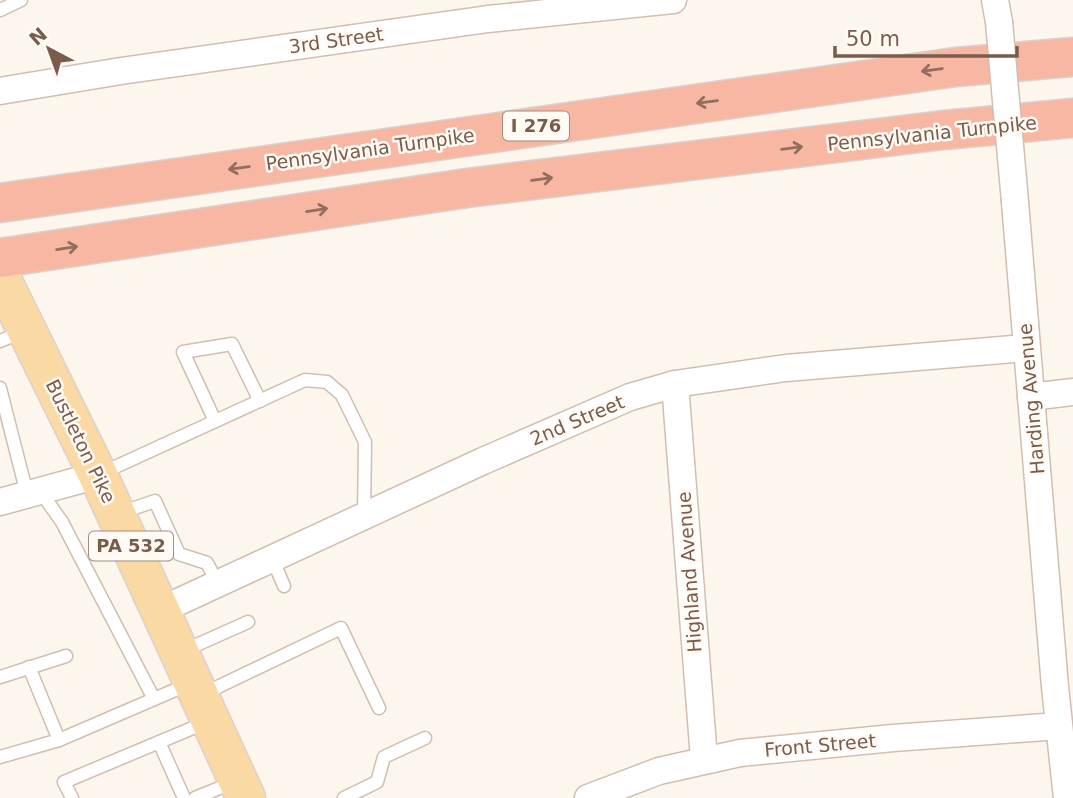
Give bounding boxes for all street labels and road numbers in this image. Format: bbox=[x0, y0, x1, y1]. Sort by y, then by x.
street label: 3rd Street bbox=[287, 22, 385, 58]
street label: Pennsylvania Turnpike bbox=[826, 111, 1038, 155]
road number: I 276 bbox=[503, 112, 569, 140]
street label: Pennsylvania Turnpike bbox=[264, 123, 476, 175]
street label: Harding Avenue bbox=[1013, 323, 1049, 475]
street label: Bustleton Pike bbox=[42, 376, 120, 506]
street label: 2nd Street bbox=[527, 390, 627, 450]
street label: Highland Avenue bbox=[672, 491, 706, 653]
road number: PA 532 bbox=[89, 532, 173, 560]
street label: Front Street bbox=[763, 729, 877, 761]

